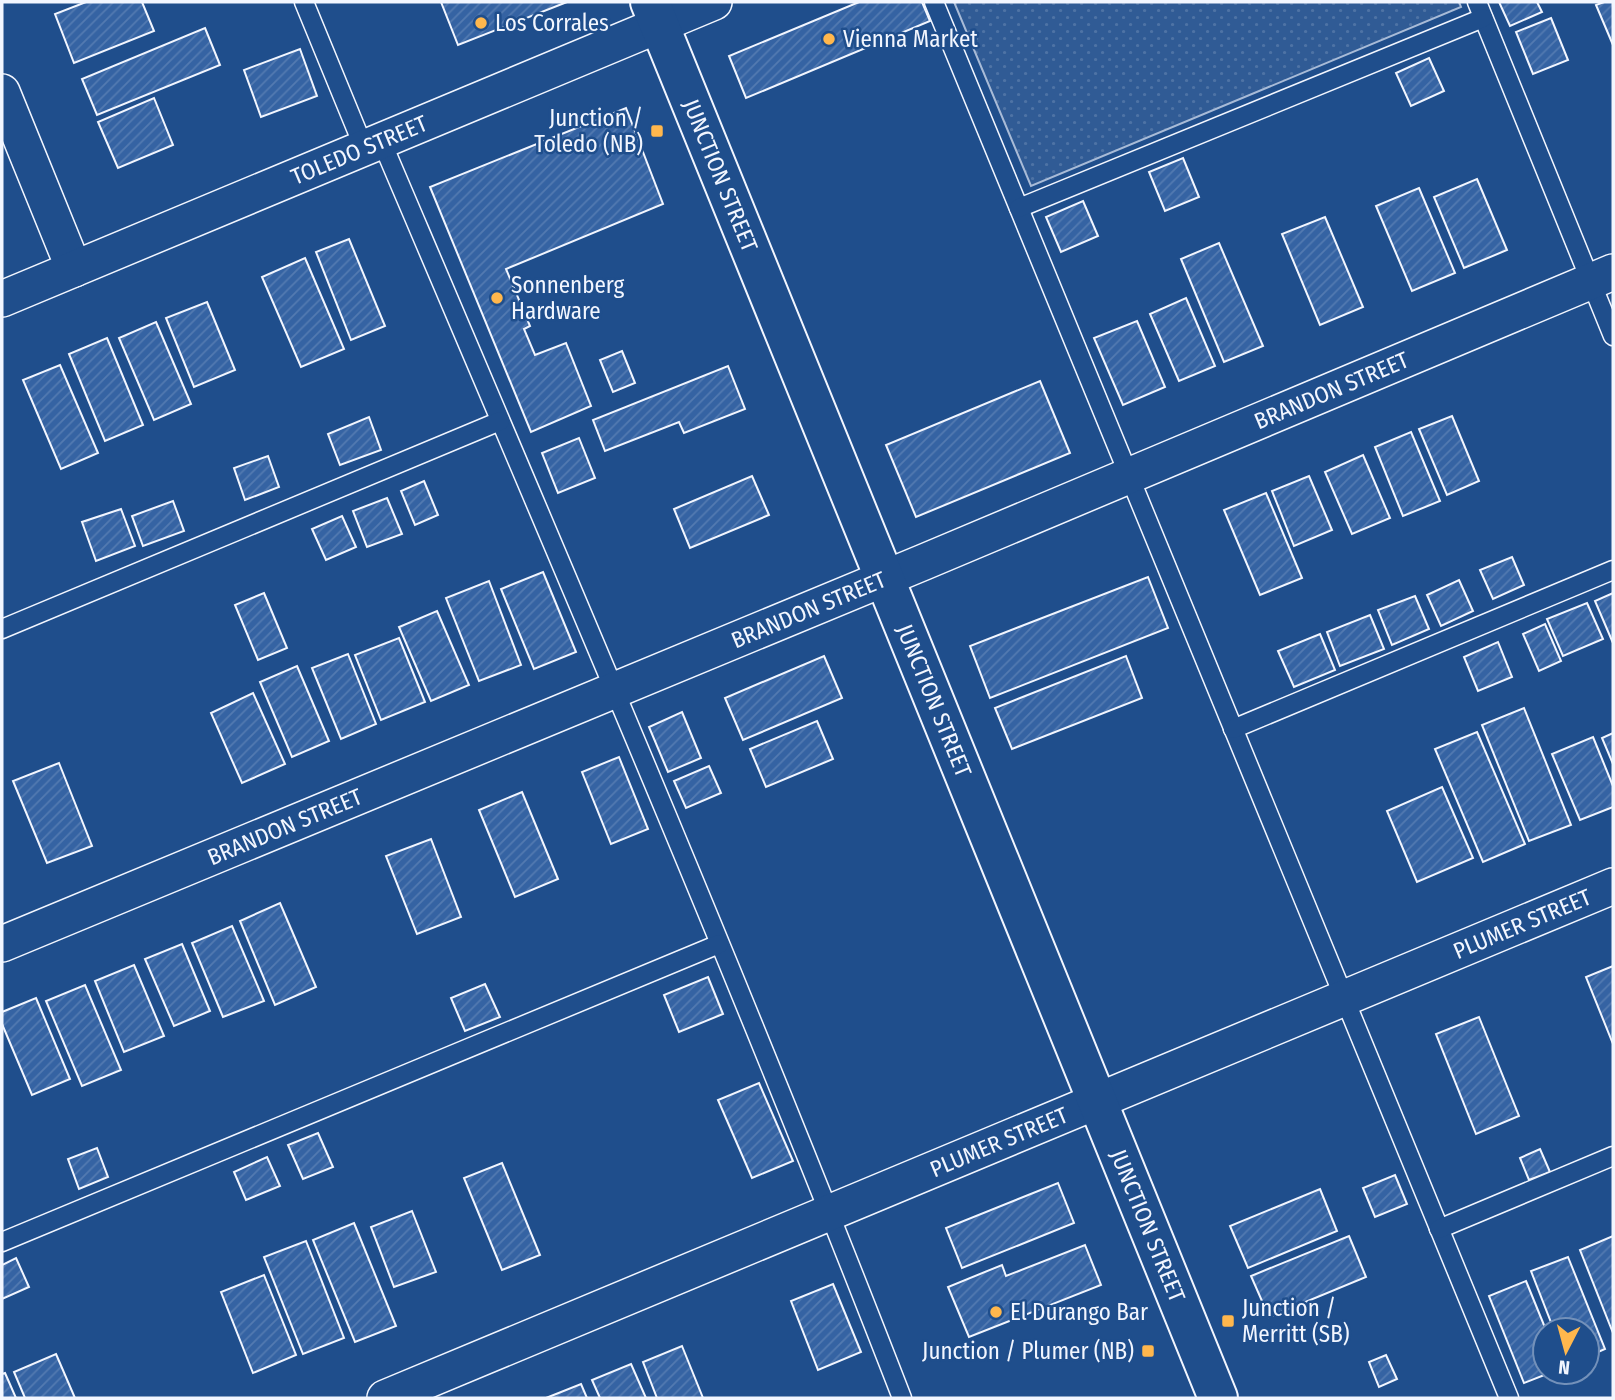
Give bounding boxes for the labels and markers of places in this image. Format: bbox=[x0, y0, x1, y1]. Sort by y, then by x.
place label: Los Corrales bbox=[495, 9, 609, 37]
marker: Los Corrales bbox=[473, 15, 489, 31]
place label: Vienna Market bbox=[843, 25, 978, 53]
marker: Vienna Market bbox=[821, 31, 837, 47]
place label: Junction / Toledo (NB) bbox=[534, 104, 643, 158]
marker: Junction / Toledo (NB) bbox=[649, 123, 665, 139]
place label: Sonnenberg Hardware bbox=[511, 271, 625, 325]
marker: Sonnenberg Hardware bbox=[489, 290, 505, 306]
place label: Junction / Merritt (SB) bbox=[1242, 1294, 1350, 1348]
place label: El Durango Bar bbox=[1010, 1298, 1148, 1326]
marker: El Durango Bar bbox=[988, 1304, 1004, 1320]
marker: Junction / Merritt (SB) bbox=[1220, 1313, 1236, 1329]
place label: Junction / Plumer (NB) bbox=[922, 1337, 1134, 1365]
marker: Junction / Plumer (NB) bbox=[1140, 1343, 1156, 1359]

